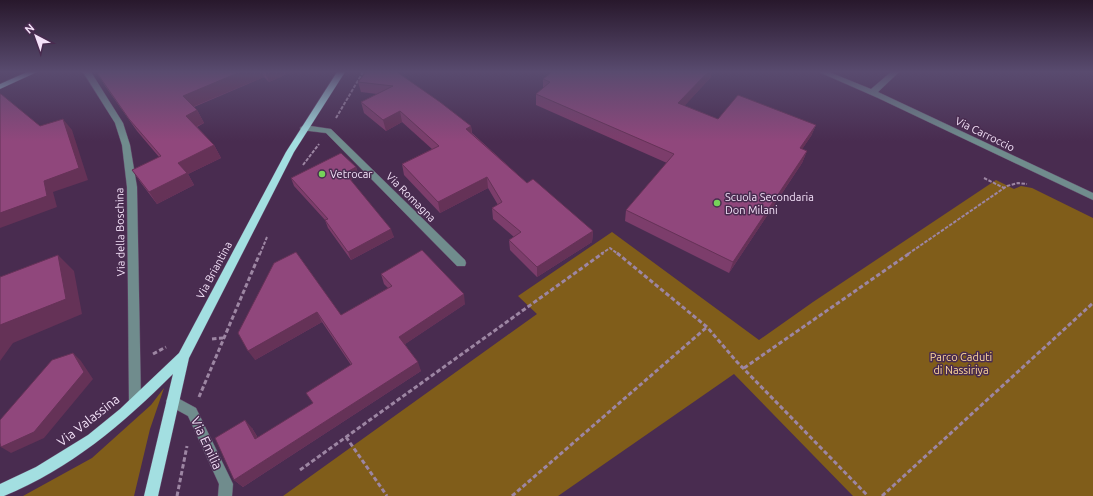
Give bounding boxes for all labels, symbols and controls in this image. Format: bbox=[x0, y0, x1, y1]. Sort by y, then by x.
north arrow bbox=[16, 16, 56, 56]
text: N bbox=[22, 21, 36, 36]
street label: Via Carroccio bbox=[953, 114, 1017, 154]
place label: Vetrocar bbox=[330, 168, 373, 180]
marker: Vetrocar bbox=[317, 169, 327, 179]
street label: Via Romagna bbox=[384, 170, 438, 224]
street label: Via della Boschina bbox=[113, 187, 127, 277]
place label: Scuola Secondaria Don Milani bbox=[725, 191, 814, 216]
marker: Scuola Secondaria Don Milani bbox=[712, 198, 722, 208]
street label: Via Briantina bbox=[194, 239, 234, 301]
park label: Parco Caduti di Nassiriya bbox=[930, 351, 992, 376]
street label: Via Valassina bbox=[54, 391, 122, 449]
street label: Via Emilia bbox=[189, 414, 225, 472]

